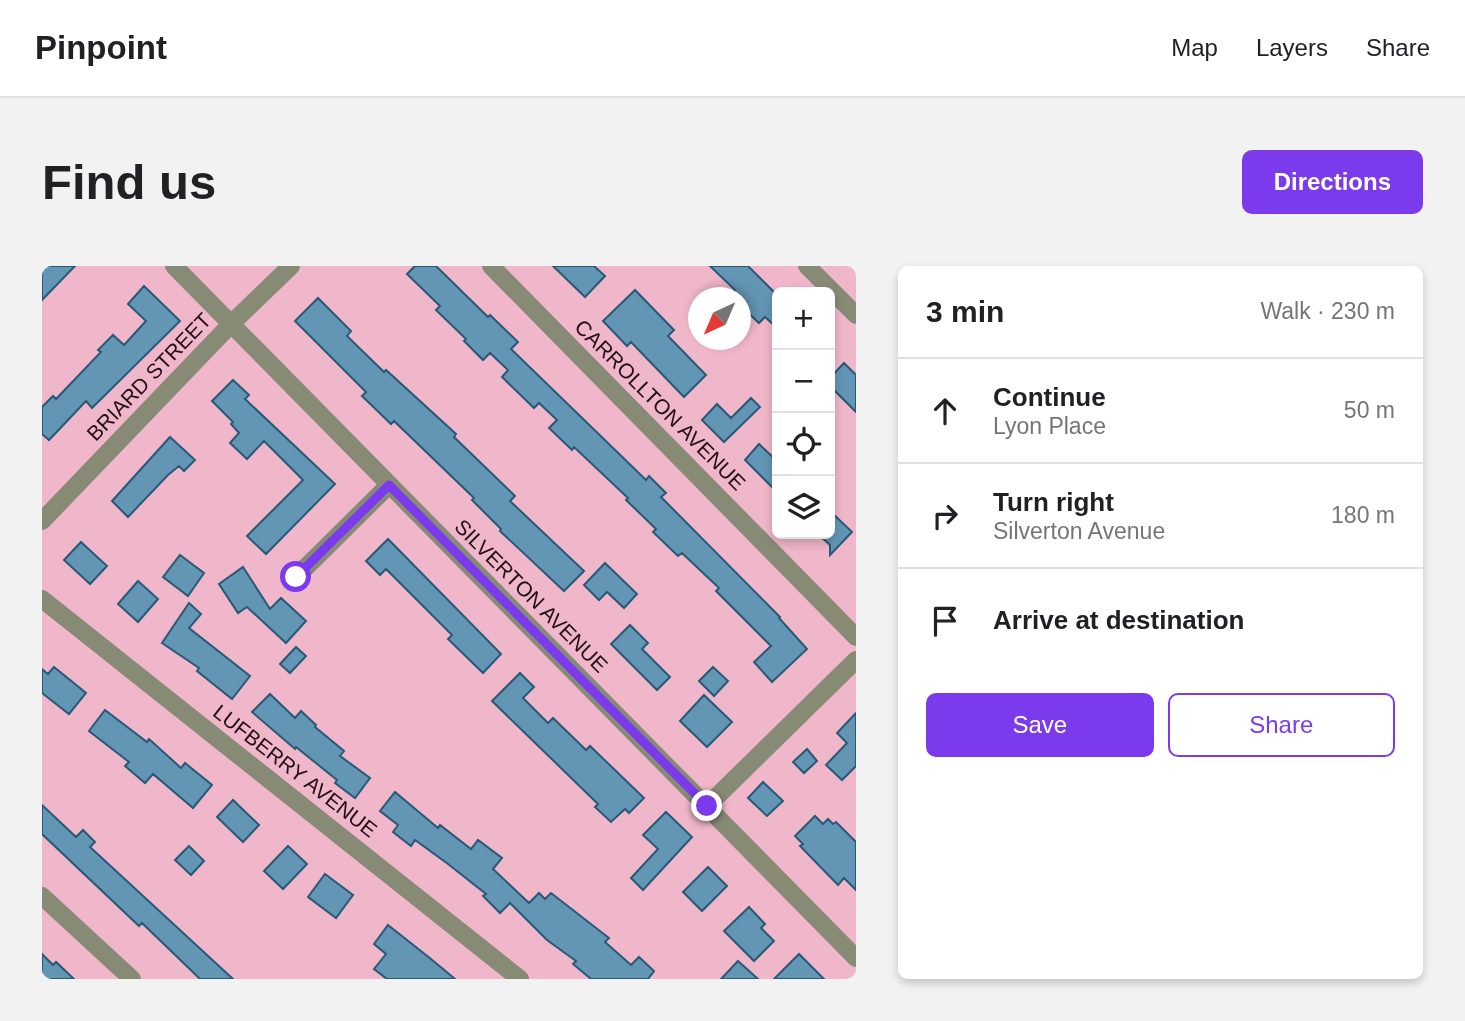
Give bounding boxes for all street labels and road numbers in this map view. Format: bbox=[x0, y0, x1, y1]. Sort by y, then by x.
street label: BRIARD STREET bbox=[82, 308, 215, 445]
street label: CARROLLTON AVENUE bbox=[571, 315, 750, 494]
street label: SILVERTON AVENUE bbox=[450, 515, 612, 677]
street label: LUFBERRY AVENUE bbox=[209, 700, 381, 841]

